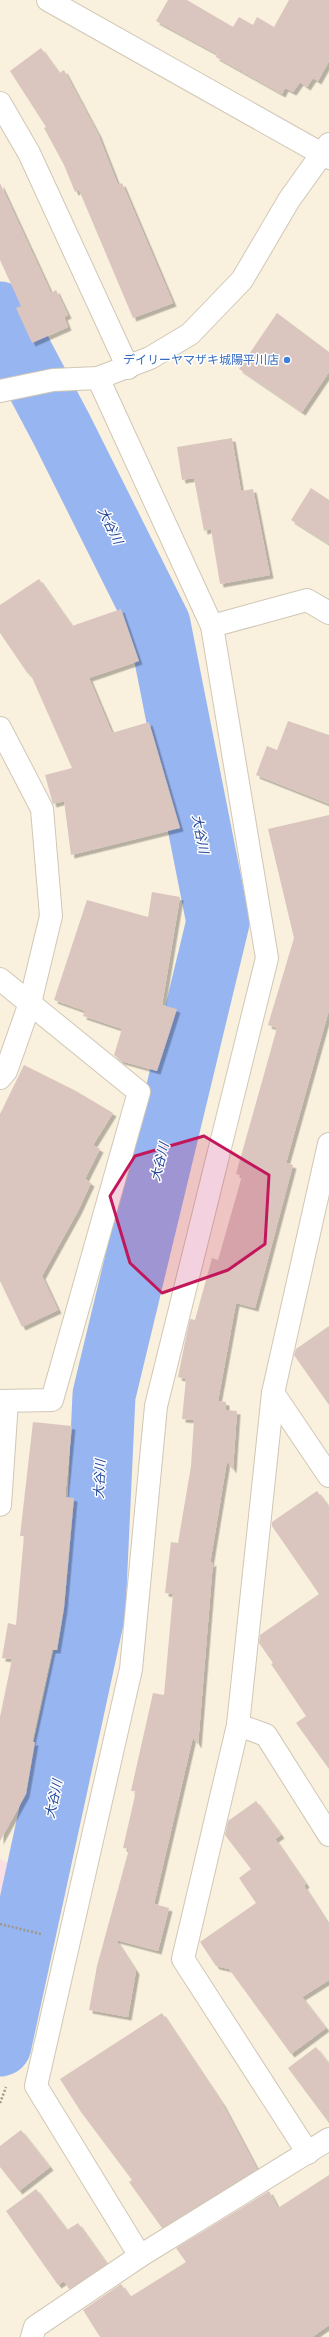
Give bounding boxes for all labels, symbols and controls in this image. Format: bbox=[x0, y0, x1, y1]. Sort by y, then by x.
place label: デイリーヤマザキ城陽平川店 bbox=[123, 352, 279, 369]
marker: デイリーヤマザキ城陽平川店 bbox=[282, 355, 292, 365]
water label: 大谷川 bbox=[93, 505, 128, 549]
water label: 大谷川 bbox=[187, 813, 213, 857]
water label: 大谷川 bbox=[147, 1139, 174, 1183]
water label: 大谷川 bbox=[90, 1457, 110, 1499]
water label: 大谷川 bbox=[41, 1776, 67, 1820]

